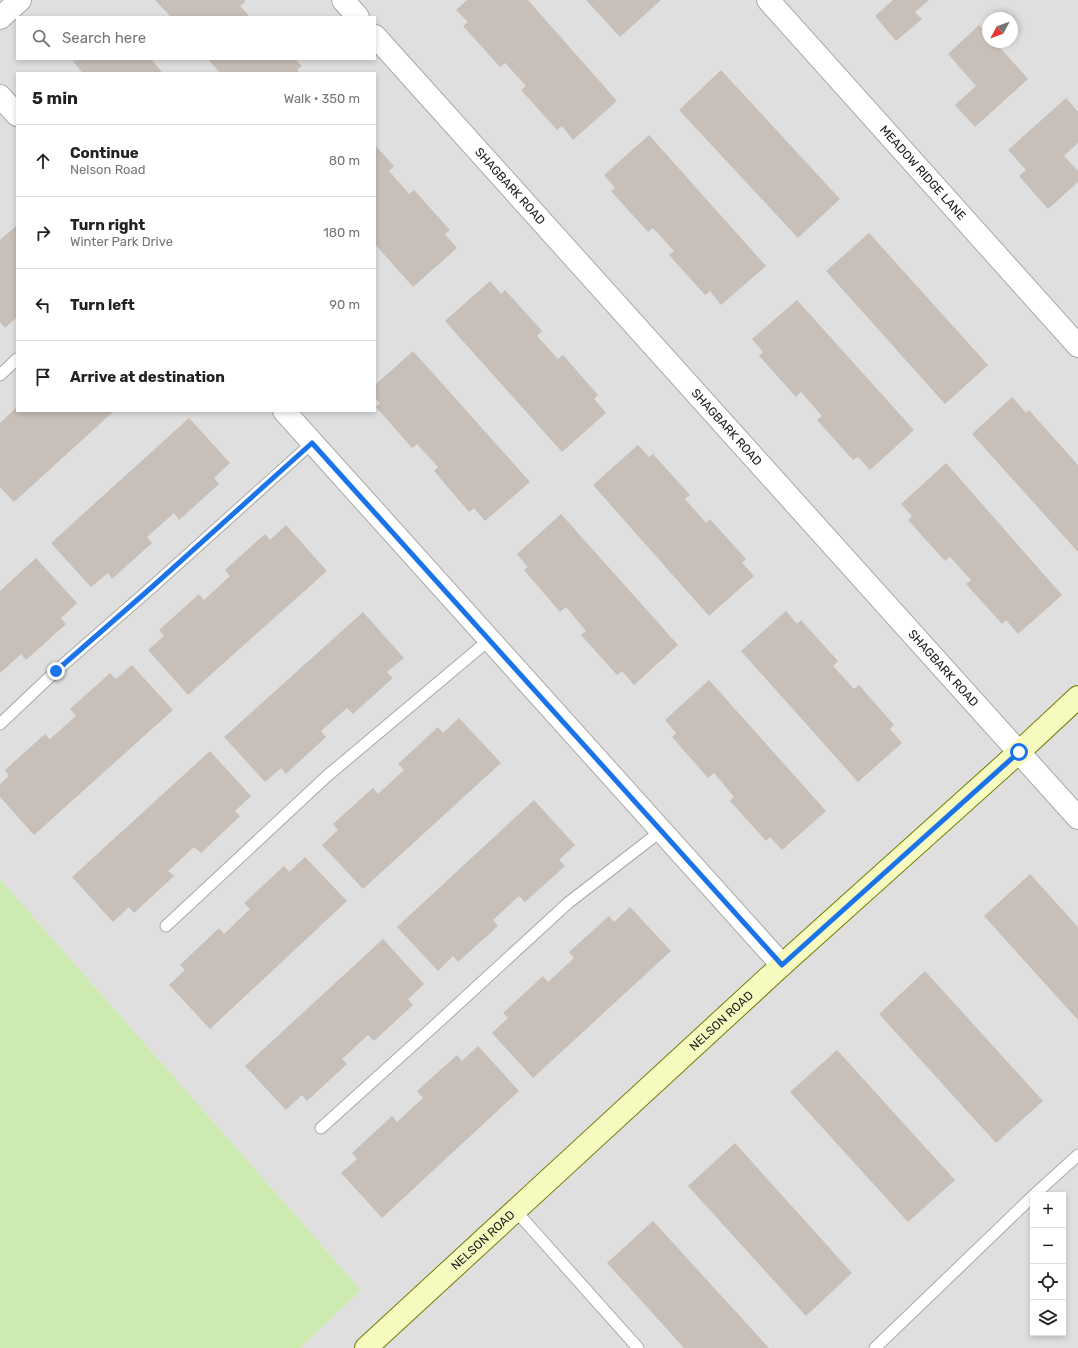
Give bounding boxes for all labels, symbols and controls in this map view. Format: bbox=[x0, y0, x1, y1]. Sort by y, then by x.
north arrow bbox=[982, 12, 1018, 48]
search box bbox=[16, 16, 376, 60]
icon: search bbox=[30, 27, 52, 49]
text: Search here bbox=[62, 29, 146, 47]
text: 5 min bbox=[32, 88, 78, 108]
text: Walk · 350 m bbox=[284, 91, 360, 106]
street label: MEADOW RIDGE LANE bbox=[877, 123, 969, 223]
text: Continue bbox=[70, 144, 139, 162]
street label: SHAGBARK ROAD bbox=[472, 145, 548, 227]
icon: ahead bbox=[32, 150, 54, 172]
text: 80 m bbox=[329, 153, 360, 168]
text: Nelson Road bbox=[70, 162, 145, 177]
text: Turn right bbox=[70, 216, 145, 234]
icon: right bbox=[32, 222, 54, 244]
text: 180 m bbox=[323, 225, 360, 240]
text: Winter Park Drive bbox=[70, 234, 173, 249]
icon: left bbox=[32, 294, 54, 316]
text: Turn left bbox=[70, 296, 135, 314]
text: 90 m bbox=[329, 297, 360, 312]
icon: arrive bbox=[32, 366, 54, 388]
text: Arrive at destination bbox=[70, 368, 225, 386]
street label: SHAGBARK ROAD bbox=[689, 386, 765, 468]
street label: SHAGBARK ROAD bbox=[905, 627, 981, 709]
route end bbox=[47, 662, 65, 680]
route start bbox=[1010, 743, 1028, 761]
street label: NELSON ROAD bbox=[687, 988, 756, 1054]
map controls bbox=[1030, 1192, 1066, 1336]
button: + bbox=[1030, 1192, 1066, 1228]
street label: NELSON ROAD bbox=[448, 1208, 518, 1273]
button: − bbox=[1030, 1228, 1066, 1264]
button: locate bbox=[1030, 1264, 1066, 1300]
button: layers bbox=[1030, 1300, 1066, 1336]

